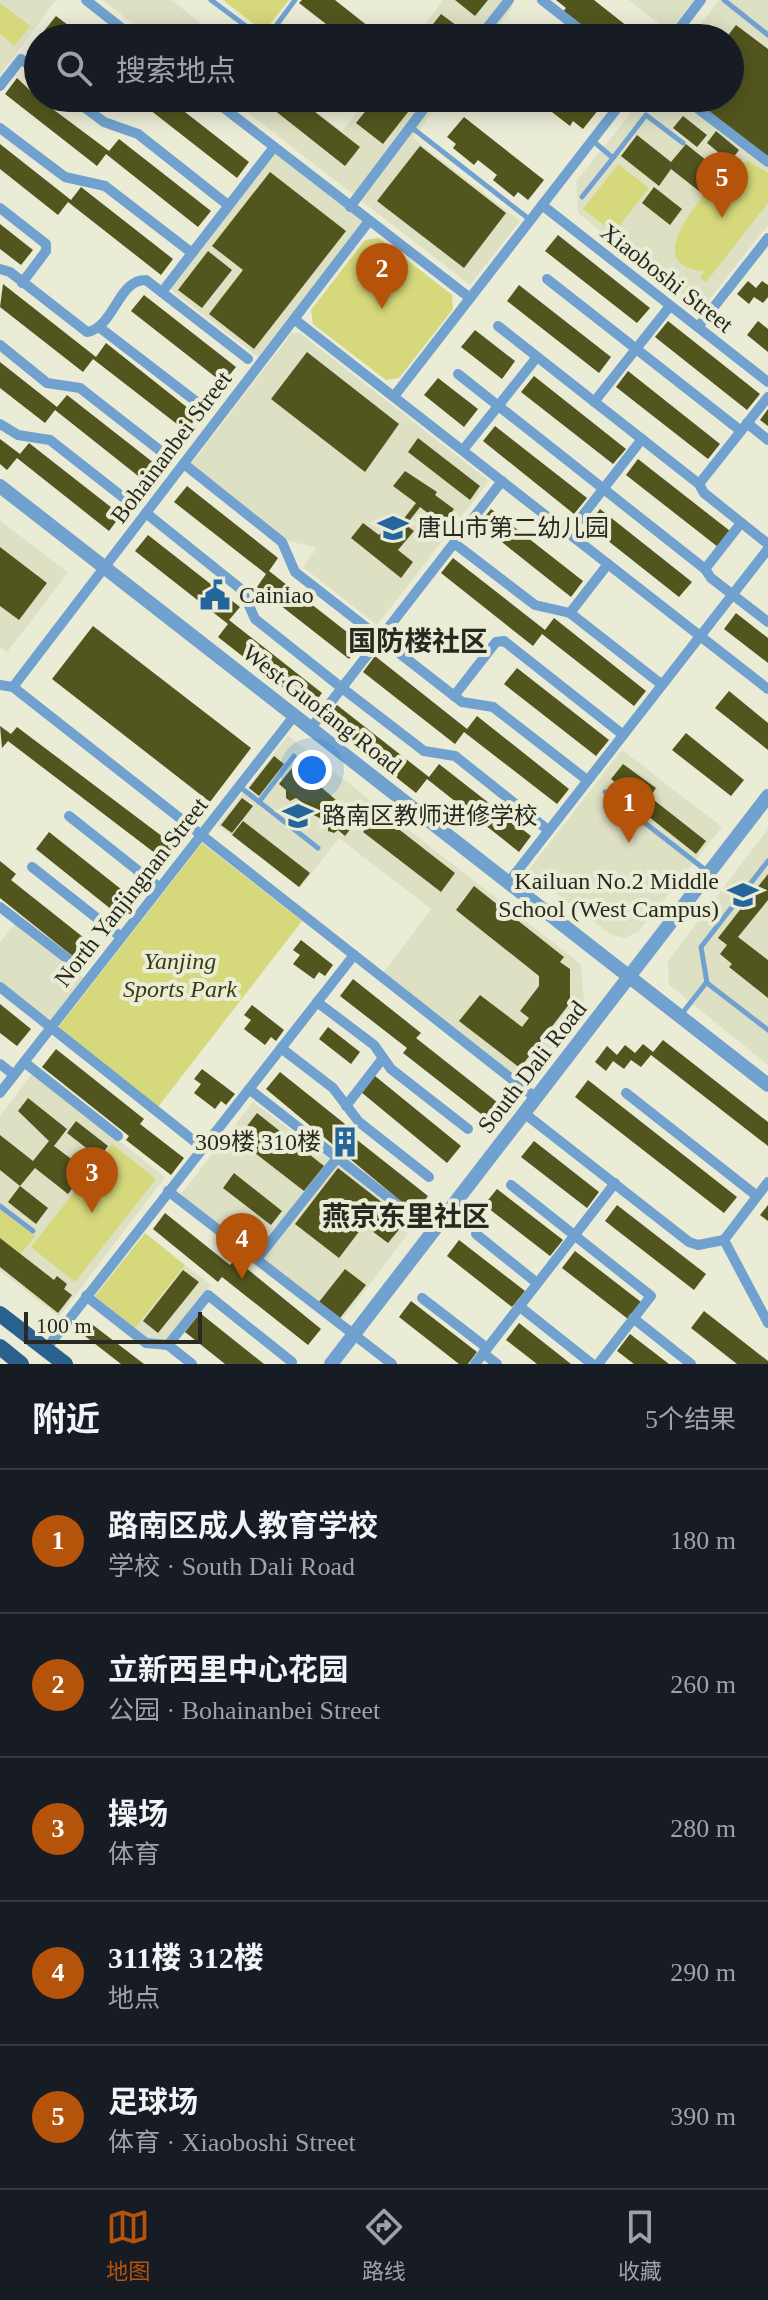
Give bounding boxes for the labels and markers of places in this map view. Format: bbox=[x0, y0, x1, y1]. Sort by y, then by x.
pin: 5 bbox=[696, 152, 748, 218]
pin: 2 bbox=[356, 243, 408, 309]
school or university icon: 唐山市第二幼儿园 bbox=[376, 511, 410, 545]
place label: 唐山市第二幼儿园 bbox=[417, 515, 609, 541]
public building icon: Cainiao bbox=[198, 578, 232, 612]
place label: Cainiao bbox=[239, 582, 314, 608]
pin: 1 bbox=[603, 777, 655, 843]
school or university icon: 路南区教师进修学校 bbox=[281, 799, 315, 833]
place label: 路南区教师进修学校 bbox=[322, 803, 538, 829]
place label: Kailuan No.2 Middle School (West Campus) bbox=[498, 868, 719, 922]
school or university icon: Kailuan No.2 Middle School (West Campus) bbox=[726, 878, 760, 912]
building icon: 309楼 310楼 bbox=[328, 1125, 362, 1159]
place label: 309楼 310楼 bbox=[195, 1129, 321, 1155]
pin: 3 bbox=[66, 1147, 118, 1213]
pin: 4 bbox=[216, 1213, 268, 1279]

